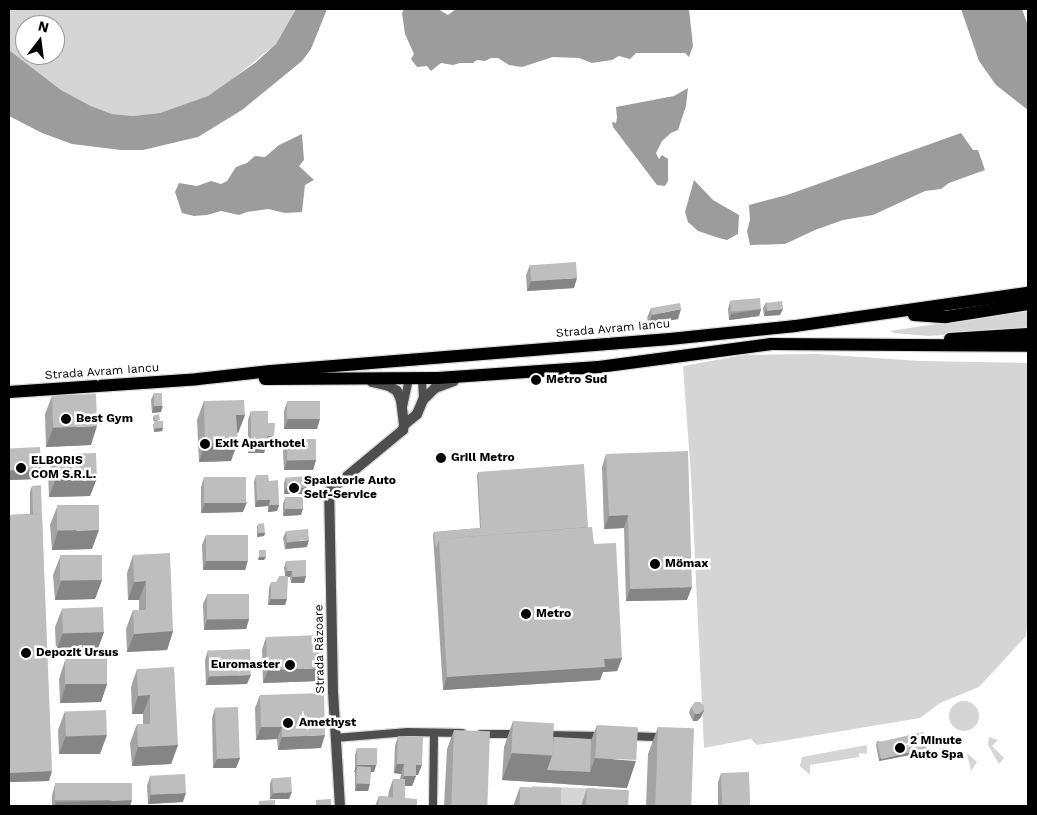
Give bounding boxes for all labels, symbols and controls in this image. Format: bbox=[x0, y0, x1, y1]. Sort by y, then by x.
north arrow bbox=[15, 15, 65, 65]
text: N bbox=[37, 17, 51, 36]
street label: Strada Avram Iancu bbox=[555, 317, 671, 341]
street label: Strada Avram Iancu bbox=[44, 361, 160, 383]
place label: Metro Sud bbox=[546, 373, 607, 387]
marker: Metro Sud bbox=[530, 374, 542, 386]
place label: Best Gym bbox=[76, 412, 133, 426]
marker: Best Gym bbox=[60, 413, 72, 425]
place label: Exit Aparthotel bbox=[215, 437, 305, 451]
marker: Exit Aparthotel bbox=[199, 438, 211, 450]
place label: Grill Metro bbox=[451, 451, 515, 465]
marker: Grill Metro bbox=[435, 452, 447, 464]
place label: ELBORIS COM S.R.L. bbox=[31, 454, 96, 482]
marker: ELBORIS COM S.R.L. bbox=[15, 462, 27, 474]
place label: Spalatorie Auto Self-Service bbox=[304, 474, 396, 502]
marker: Spalatorie Auto Self-Service bbox=[288, 482, 300, 494]
place label: Mömax bbox=[665, 557, 708, 571]
marker: Mömax bbox=[649, 558, 661, 570]
street label: Strada Răzoare bbox=[312, 604, 328, 694]
place label: Metro bbox=[536, 607, 571, 621]
marker: Metro bbox=[520, 608, 532, 620]
place label: Depozit Ursus bbox=[36, 646, 118, 660]
marker: Depozit Ursus bbox=[20, 647, 32, 659]
place label: Euromaster bbox=[211, 658, 280, 672]
marker: Euromaster bbox=[284, 659, 296, 671]
marker: Amethyst bbox=[281, 716, 295, 730]
place label: Amethyst bbox=[299, 716, 356, 730]
place label: 2 Minute Auto Spa bbox=[910, 734, 964, 762]
marker: 2 Minute Auto Spa bbox=[894, 742, 906, 754]

